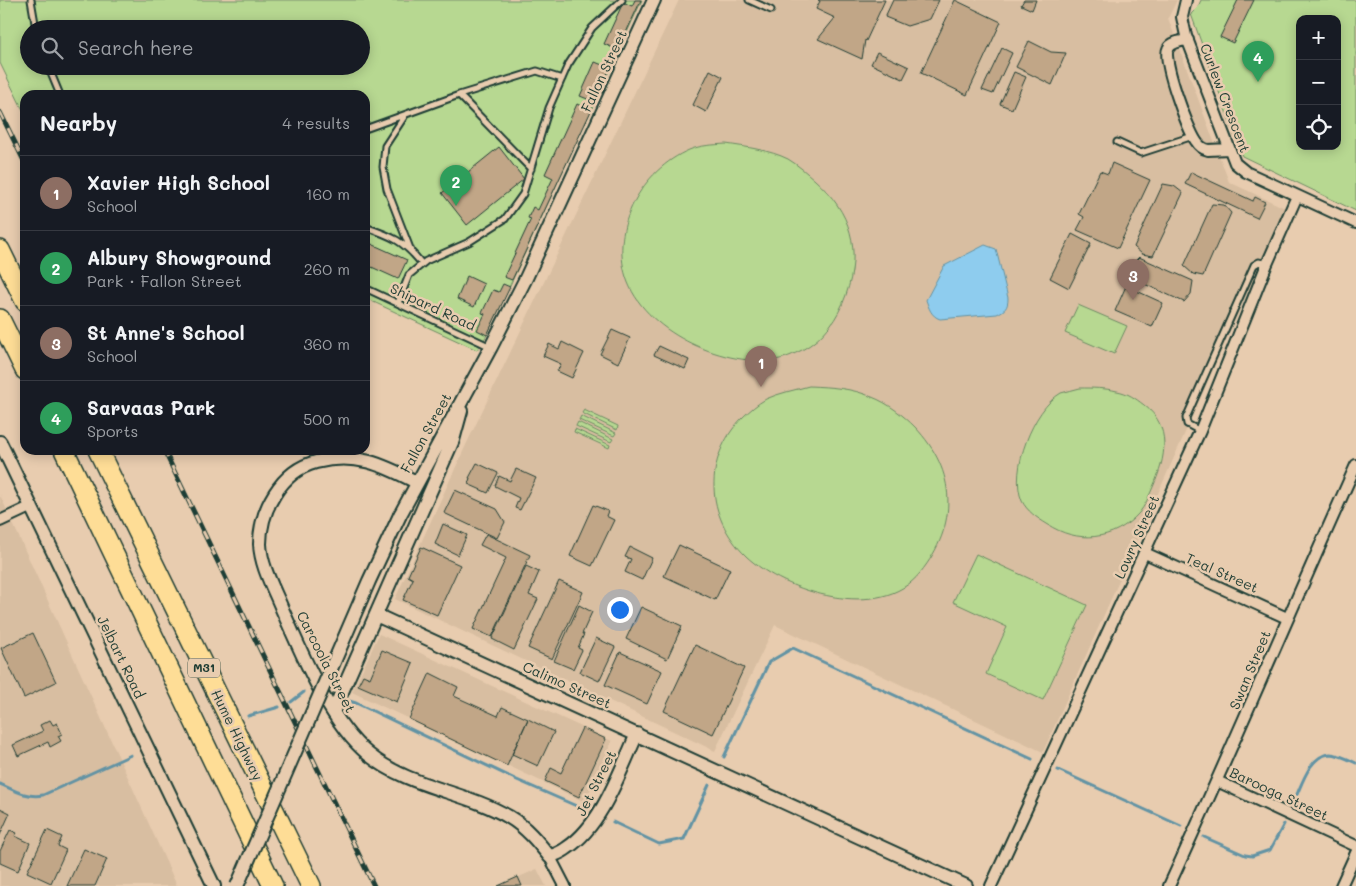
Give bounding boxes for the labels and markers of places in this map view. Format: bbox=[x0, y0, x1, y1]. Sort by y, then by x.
pin: 4 bbox=[1242, 41, 1274, 82]
pin: 2 bbox=[440, 165, 472, 206]
pin: 3 bbox=[1117, 259, 1149, 300]
pin: 1 bbox=[745, 346, 777, 387]

